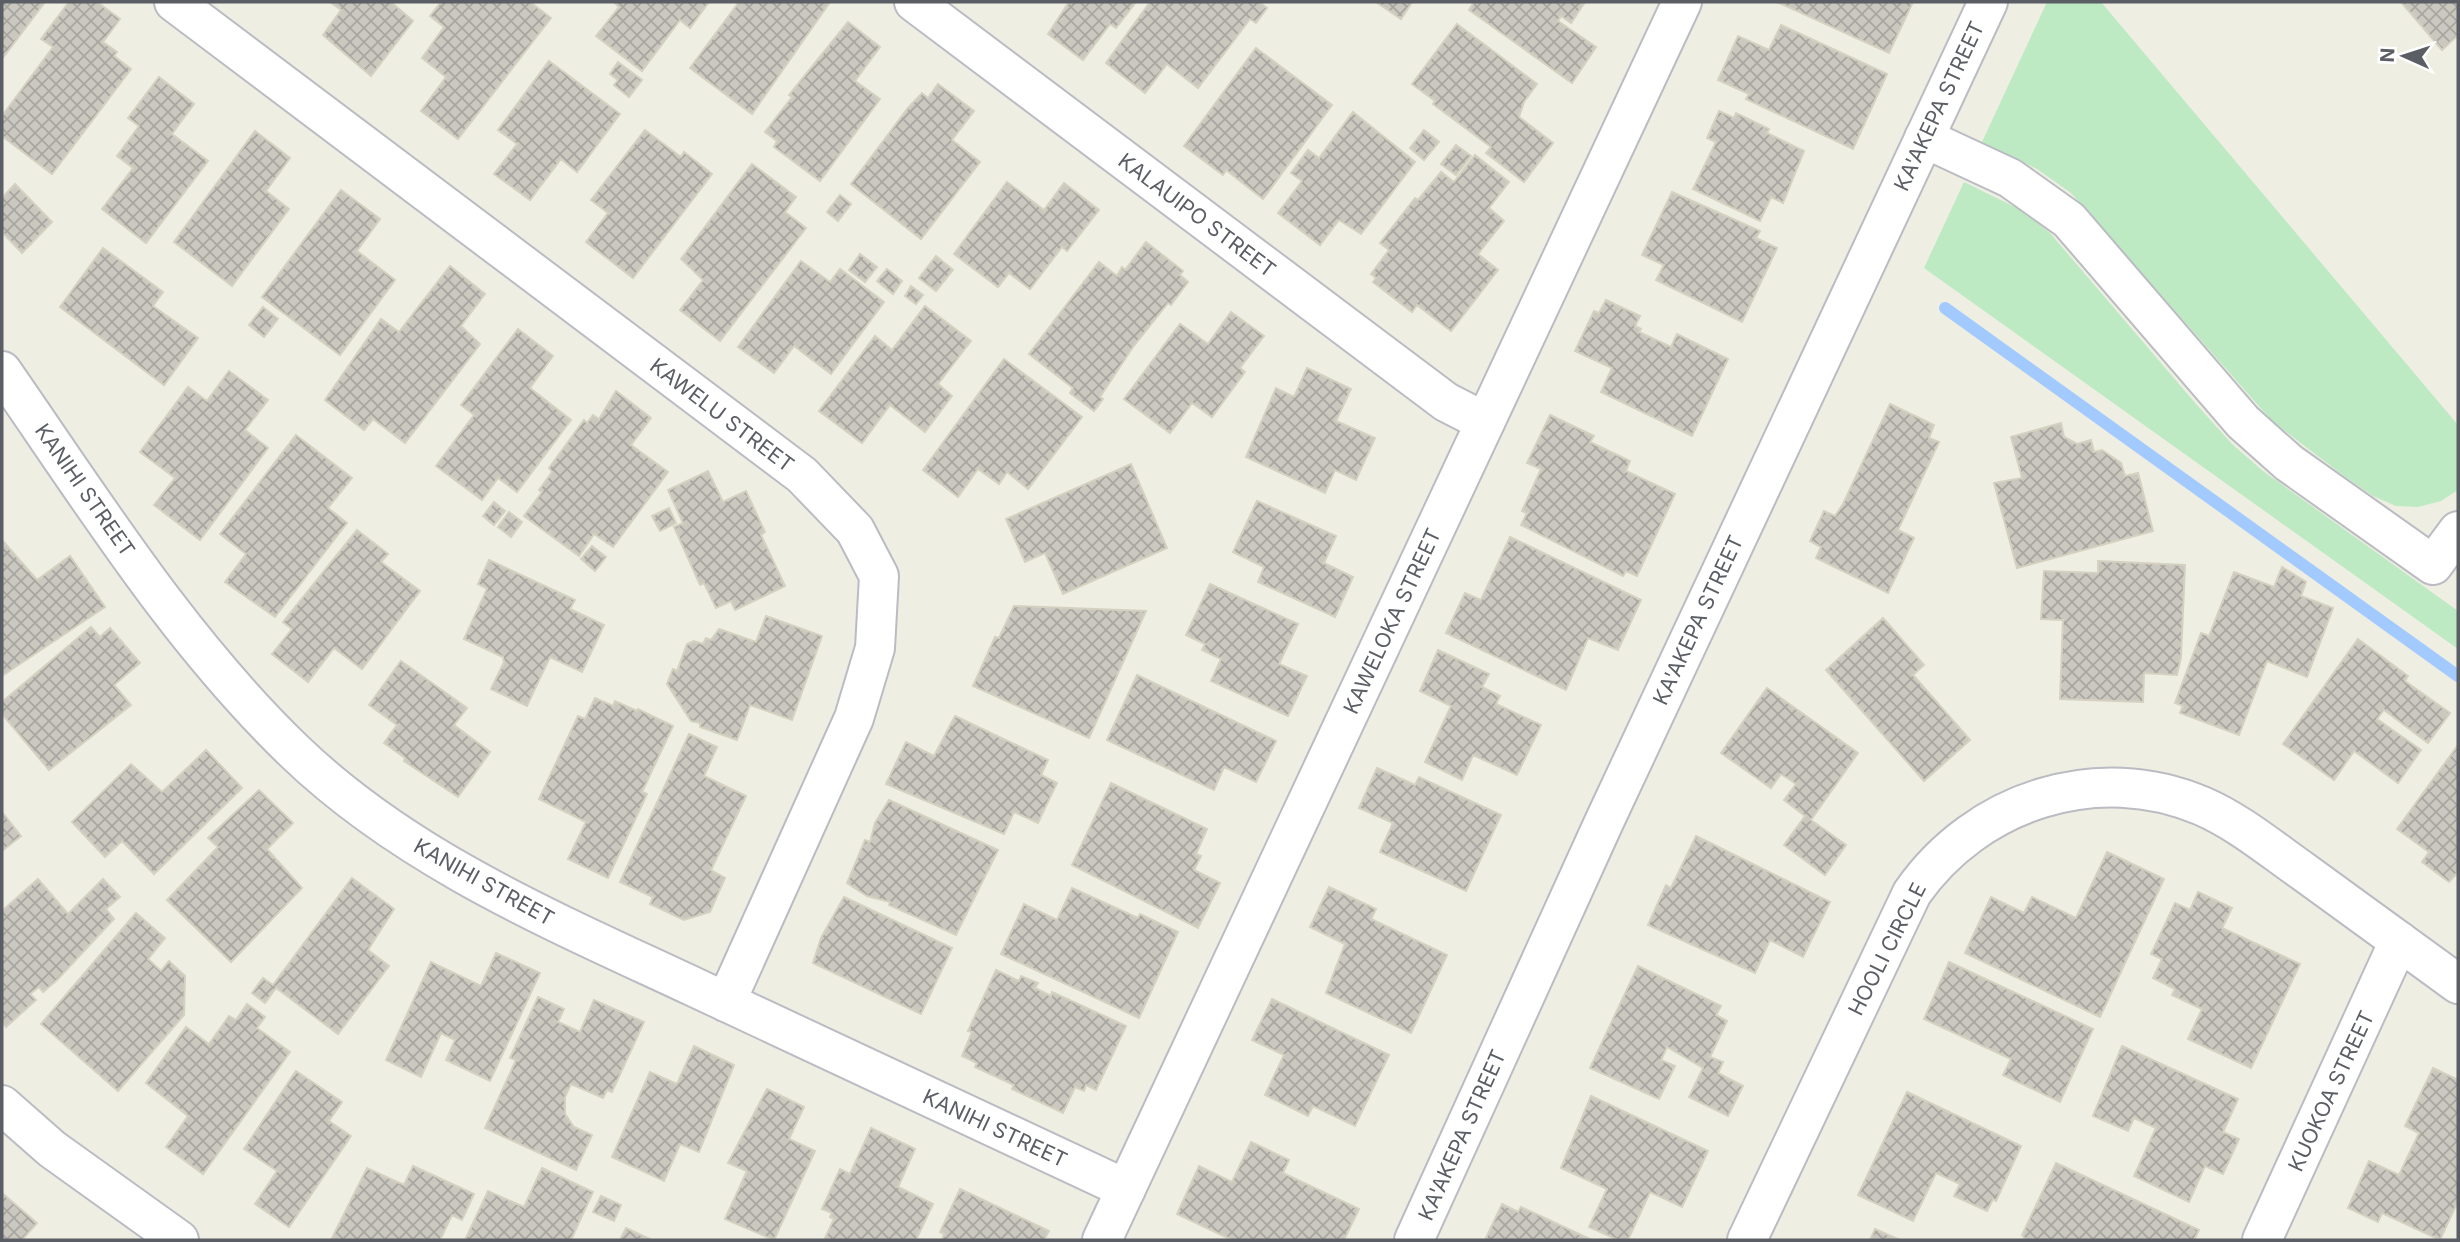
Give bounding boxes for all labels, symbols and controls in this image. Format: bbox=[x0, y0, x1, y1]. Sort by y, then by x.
street label: KA'AKEPA STREET bbox=[1889, 17, 1989, 195]
north arrow bbox=[2369, 21, 2439, 91]
text: N bbox=[2376, 47, 2399, 63]
street label: KALAUIPO STREET bbox=[1113, 148, 1281, 282]
street label: KAWELU STREET bbox=[645, 353, 799, 477]
street label: KANIHI STREET bbox=[30, 419, 140, 561]
street label: KAWELOKA STREET bbox=[1338, 524, 1446, 718]
street label: KA'AKEPA STREET bbox=[1648, 531, 1748, 709]
street label: KANIHI STREET bbox=[409, 833, 559, 931]
street label: HOOLI CIRCLE bbox=[1843, 879, 1931, 1019]
street label: KUOKOA STREET bbox=[2283, 1007, 2379, 1175]
street label: KA'AKEPA STREET bbox=[1413, 1046, 1511, 1224]
street label: KANIHI STREET bbox=[919, 1084, 1071, 1172]

